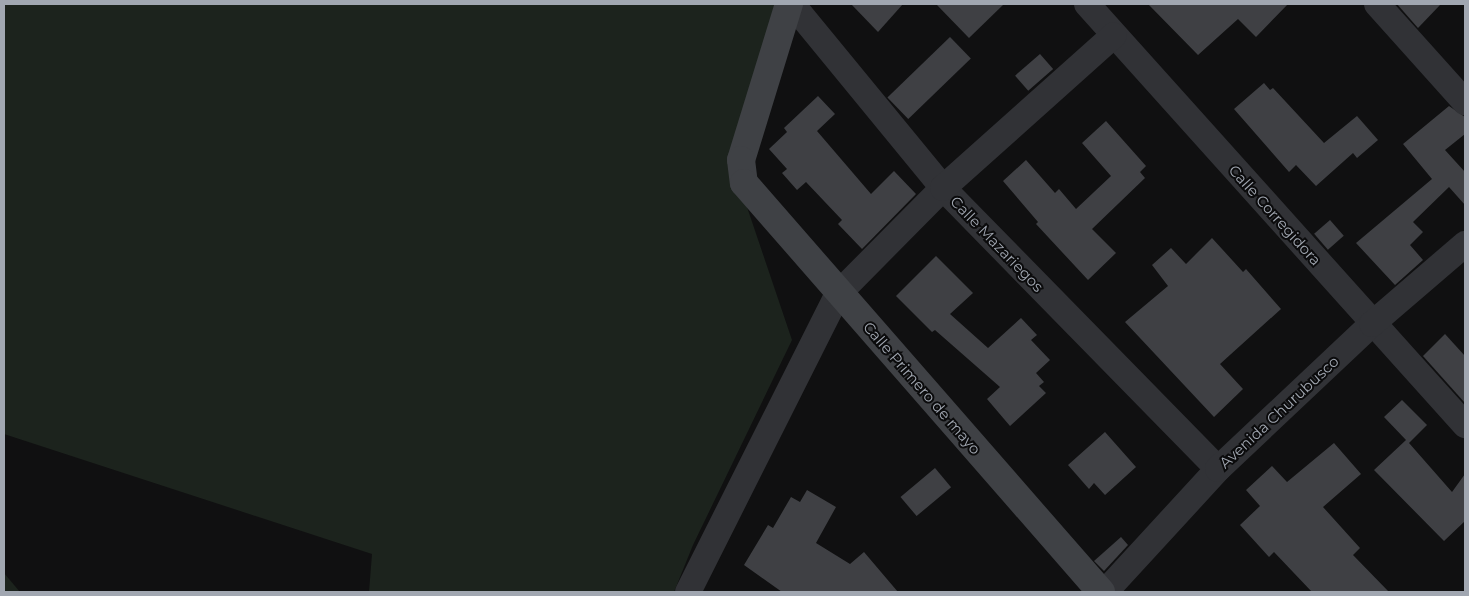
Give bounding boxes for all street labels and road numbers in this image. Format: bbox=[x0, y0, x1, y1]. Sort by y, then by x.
street label: Calle Corregidora bbox=[1225, 161, 1325, 269]
street label: Calle Mazariegos bbox=[947, 192, 1047, 296]
street label: Calle Primero de mayo bbox=[859, 318, 985, 458]
street label: Avenida Churubusco bbox=[1216, 352, 1342, 472]

